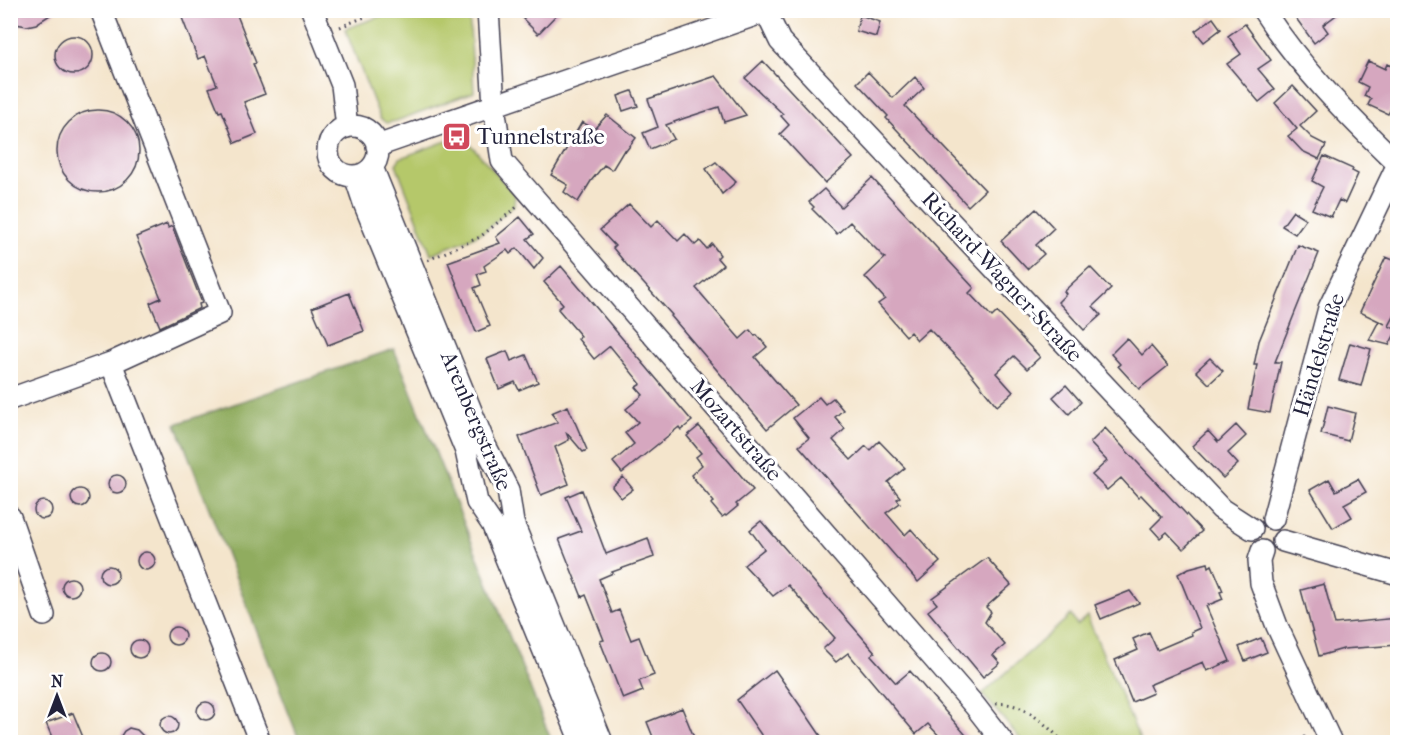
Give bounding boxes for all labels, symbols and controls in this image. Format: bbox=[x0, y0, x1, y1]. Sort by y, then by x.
bus stop icon: Tunnelstraße bbox=[440, 121, 472, 153]
place label: Tunnelstraße bbox=[477, 124, 605, 150]
street label: Richard-Wagner-Straße bbox=[916, 186, 1088, 368]
street label: Händelstraße bbox=[1288, 290, 1350, 420]
street label: Arenbergstraße bbox=[435, 346, 517, 495]
street label: Mozartstraße bbox=[685, 374, 787, 486]
north arrow bbox=[27, 666, 87, 726]
text: N bbox=[51, 672, 64, 691]

